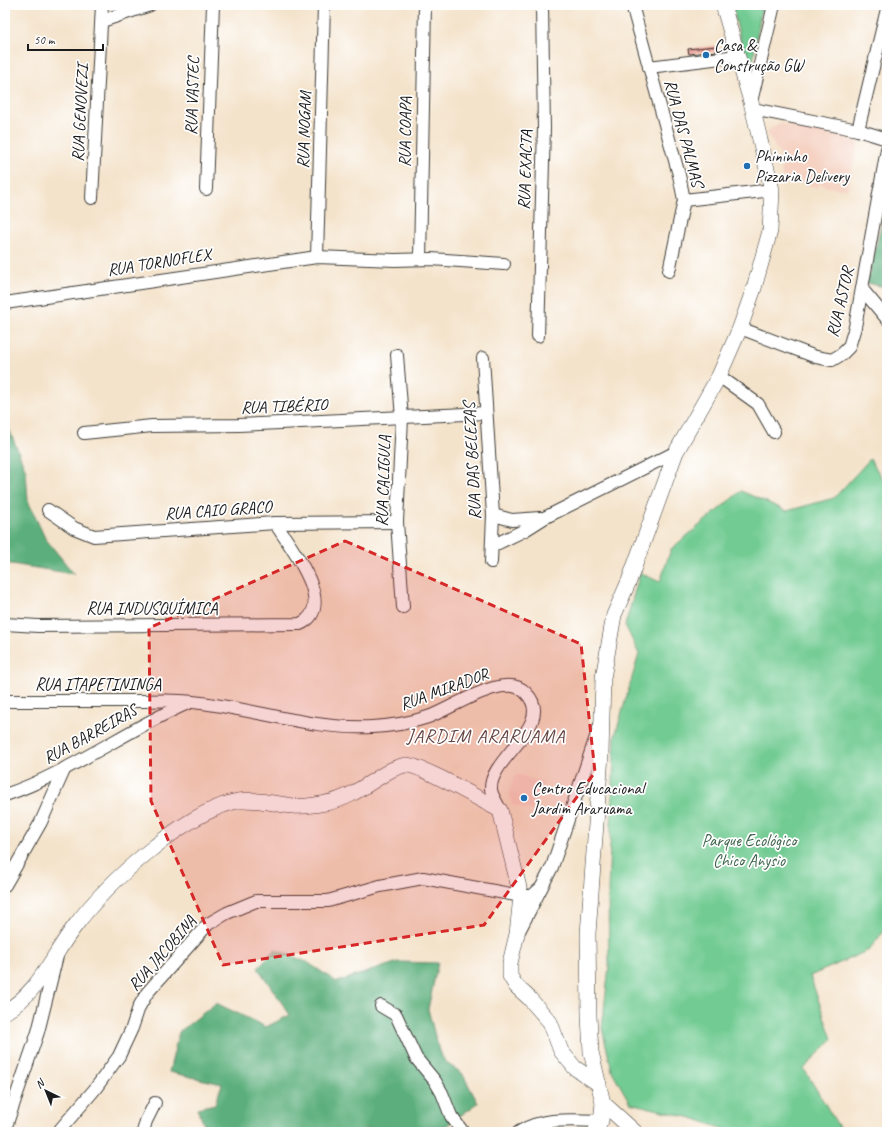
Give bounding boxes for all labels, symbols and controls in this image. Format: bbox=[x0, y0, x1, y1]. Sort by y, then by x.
scale bar bbox=[28, 26, 103, 52]
text: 50 m bbox=[34, 32, 56, 48]
place label: Casa & Construção GW bbox=[714, 35, 805, 76]
marker: Casa & Construção GW bbox=[701, 50, 711, 60]
street label: RUA VASTEC bbox=[180, 54, 204, 135]
street label: RUA GENOVEZI bbox=[67, 61, 93, 162]
street label: RUA DAS PALMAS bbox=[660, 77, 709, 193]
street label: RUA NOGAM bbox=[292, 89, 316, 169]
street label: RUA COAPA bbox=[394, 96, 416, 167]
street label: RUA EXACTA bbox=[513, 129, 537, 210]
place label: Phininho Pizzaria Delivery bbox=[755, 146, 850, 187]
marker: Phininho Pizzaria Delivery bbox=[742, 161, 752, 171]
street label: RUA TORNOFLEX bbox=[106, 243, 215, 281]
street label: RUA ASTOR bbox=[822, 263, 859, 339]
street label: RUA TIBÉRIO bbox=[240, 393, 329, 418]
street label: RUA DAS BELEZAS bbox=[458, 398, 486, 520]
street label: RUA CALIGULA bbox=[371, 435, 395, 527]
street label: RUA CAIO GRACO bbox=[164, 496, 275, 524]
street label: RUA INDUSQUÍMICA bbox=[86, 597, 218, 619]
street label: RUA MIRADOR bbox=[397, 663, 492, 715]
street label: RUA ITAPETININGA bbox=[35, 674, 161, 695]
street label: RUA BARREIRAS bbox=[39, 698, 143, 768]
district label: JARDIM ARARUAMA bbox=[406, 724, 566, 748]
place label: Centro Educacional Jardim Araruama bbox=[531, 778, 647, 819]
marker: Centro Educacional Jardim Araruama bbox=[519, 793, 529, 803]
park label: Parque Ecológico Chico Anysio bbox=[702, 830, 798, 871]
street label: RUA JACOBINA bbox=[124, 911, 201, 995]
north arrow bbox=[26, 1071, 66, 1111]
text: N bbox=[32, 1075, 48, 1091]

